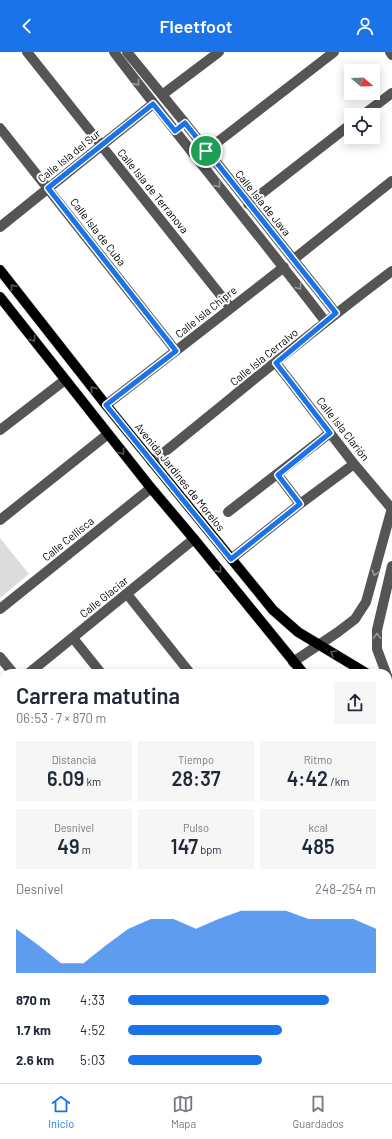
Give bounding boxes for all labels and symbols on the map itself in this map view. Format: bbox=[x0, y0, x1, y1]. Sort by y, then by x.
north arrow bbox=[344, 64, 380, 100]
one-way arrow bbox=[132, 79, 140, 86]
street label: Calle Isla del Sur bbox=[35, 126, 103, 185]
pin bbox=[189, 134, 223, 168]
street label: Calle Isla de Terranova bbox=[115, 146, 192, 236]
street label: Calle Isla de Java bbox=[233, 167, 294, 238]
one-way arrow bbox=[214, 180, 221, 187]
street label: Calle Isla de Cuba bbox=[68, 195, 129, 268]
one-way arrow bbox=[294, 282, 301, 289]
street label: Calle Isla Chipre bbox=[172, 283, 239, 340]
one-way arrow bbox=[11, 284, 18, 291]
street label: Calle Isla Cerralvo bbox=[227, 325, 300, 388]
one-way arrow bbox=[28, 334, 35, 341]
one-way arrow bbox=[91, 386, 98, 393]
street label: Calle Isla Clarión bbox=[314, 394, 372, 463]
street label: Avenida Jardines de Morelos bbox=[133, 420, 228, 533]
one-way arrow bbox=[117, 447, 124, 454]
street label: Calle Cellisca bbox=[39, 514, 96, 563]
one-way arrow bbox=[214, 565, 221, 572]
one-way arrow bbox=[371, 569, 380, 576]
street label: Calle Glaciar bbox=[77, 573, 130, 620]
one-way arrow bbox=[373, 633, 381, 639]
one-way arrow bbox=[330, 650, 337, 657]

